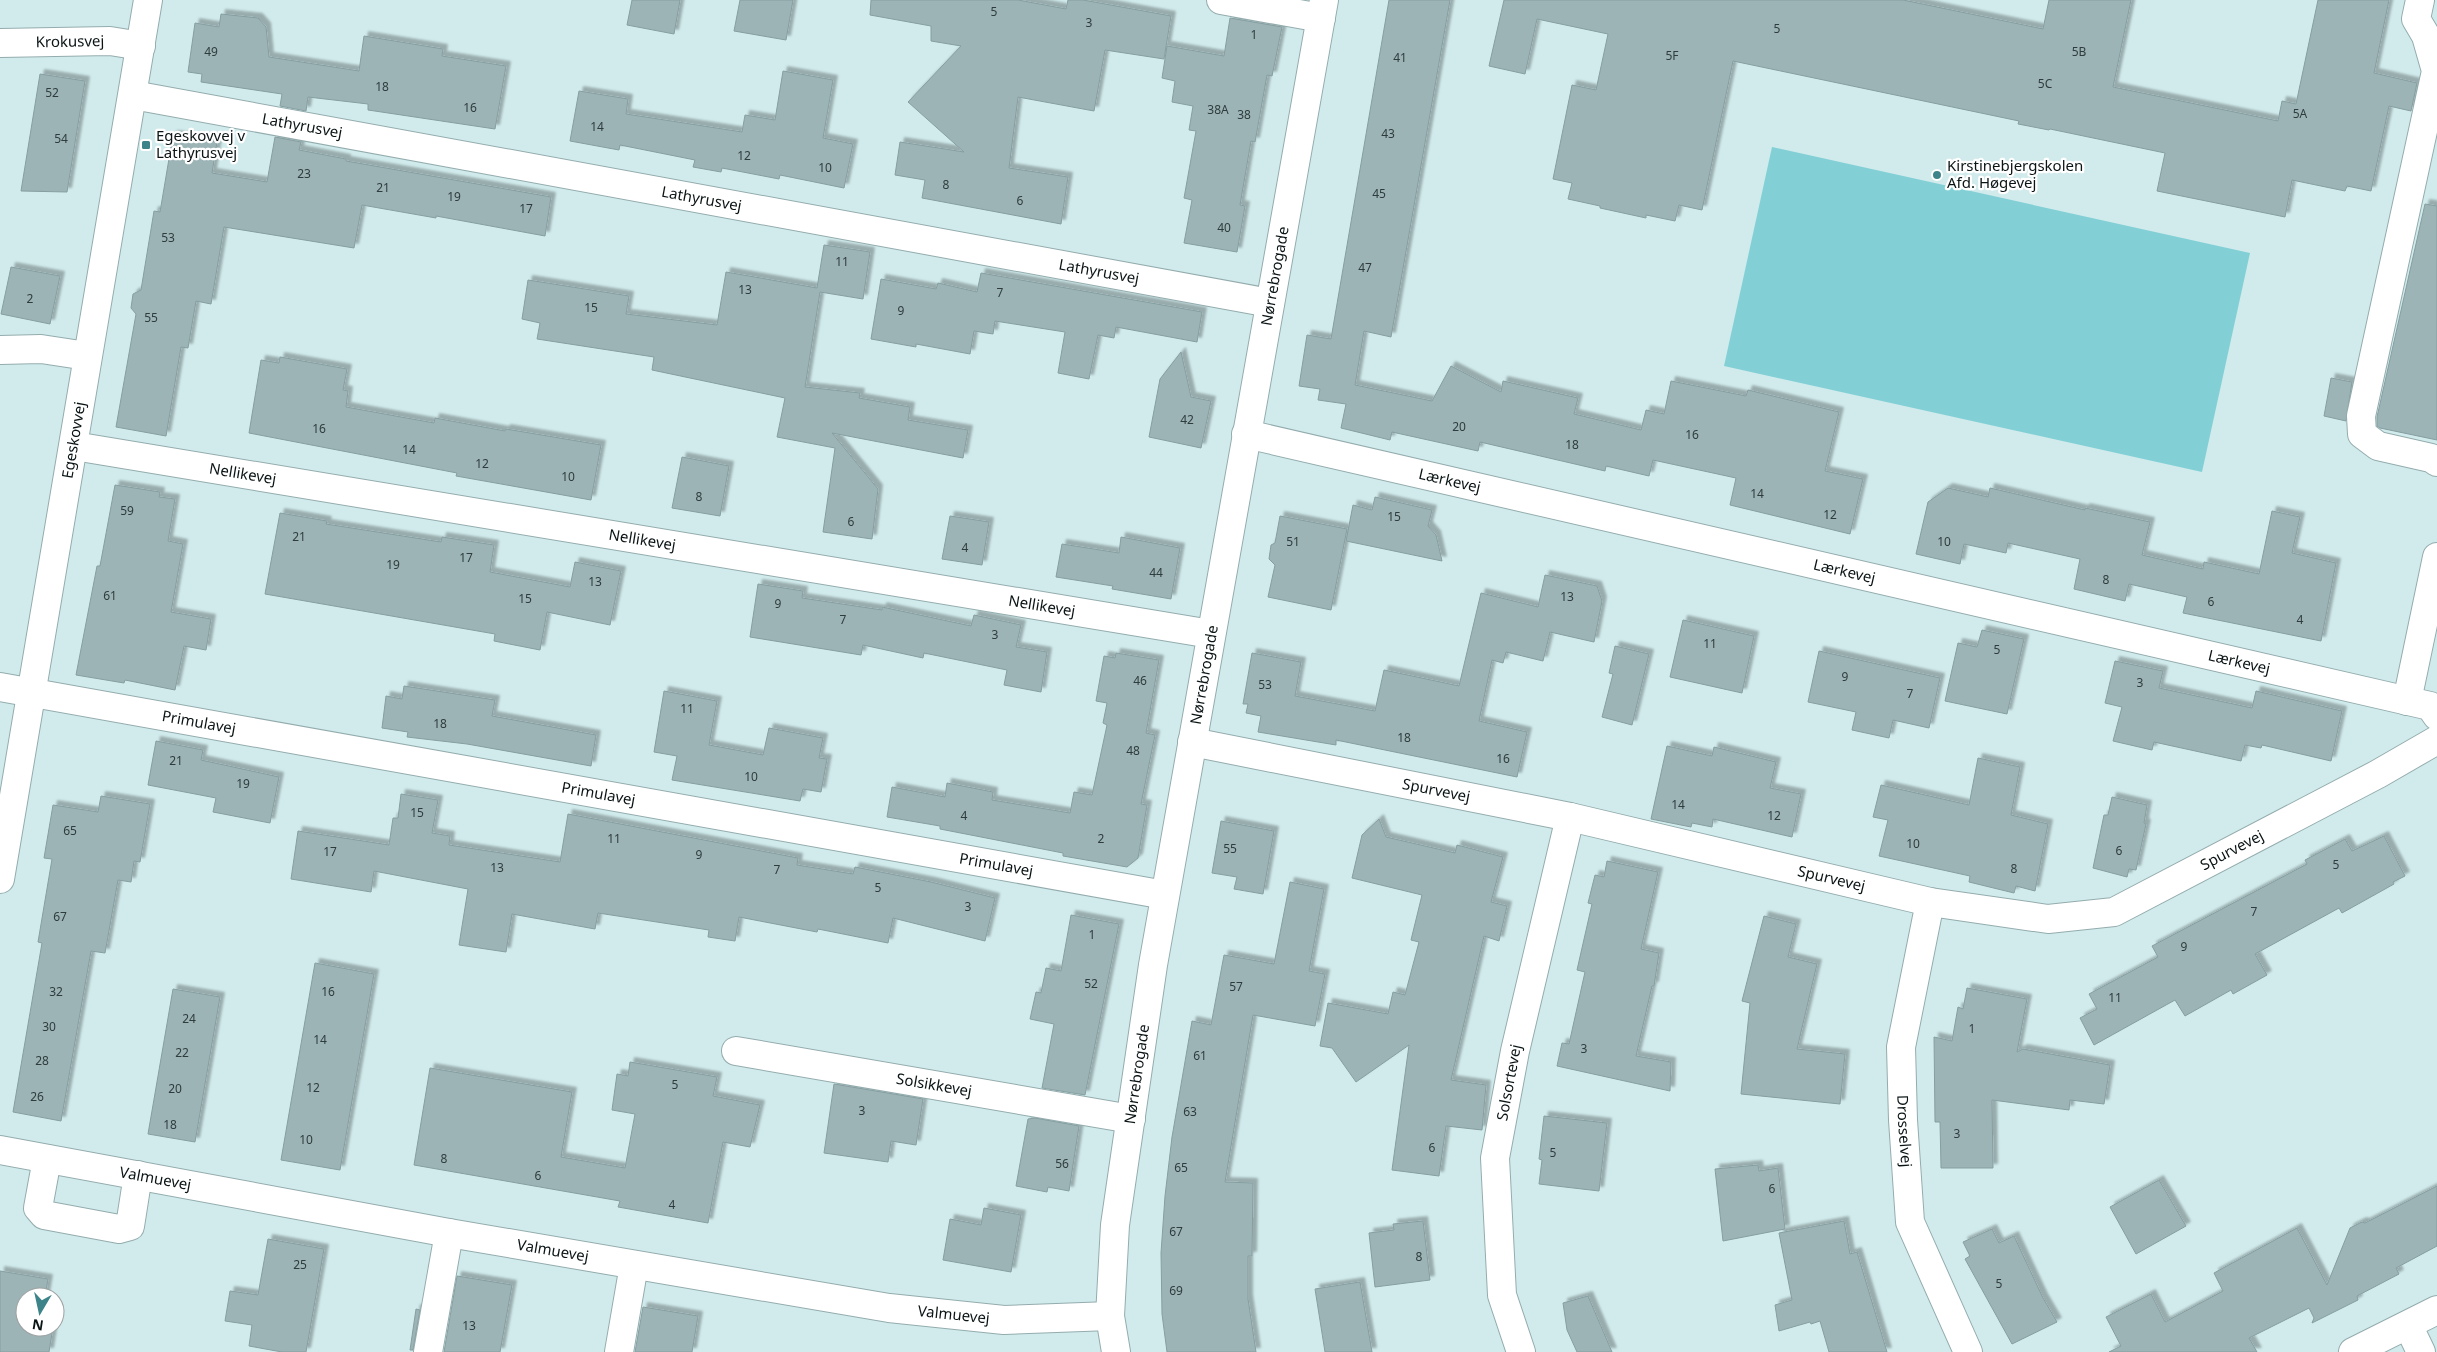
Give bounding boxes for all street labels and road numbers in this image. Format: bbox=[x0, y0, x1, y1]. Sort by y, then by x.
street label: Krokusvej bbox=[35, 30, 105, 51]
street label: Lathyrusvej bbox=[261, 108, 344, 142]
street label: Lathyrusvej bbox=[660, 181, 744, 215]
street label: Nørrebrogade bbox=[1255, 225, 1293, 327]
street label: Lathyrusvej bbox=[1057, 254, 1141, 288]
street label: Egeskovvej bbox=[57, 400, 89, 480]
street label: Nellikevej bbox=[208, 458, 278, 488]
street label: Lærkevej bbox=[1417, 463, 1483, 497]
street label: Nellikevej bbox=[607, 524, 677, 554]
street label: Lærkevej bbox=[1812, 554, 1878, 587]
street label: Nellikevej bbox=[1007, 590, 1077, 620]
street label: Nørrebrogade bbox=[1185, 623, 1222, 726]
street label: Lærkevej bbox=[2206, 644, 2272, 678]
street label: Primulavej bbox=[160, 705, 238, 738]
street label: Spurvevej bbox=[1401, 773, 1472, 806]
street label: Primulavej bbox=[560, 776, 637, 809]
street label: Spurvevej bbox=[2196, 825, 2267, 874]
street label: Primulavej bbox=[958, 847, 1035, 880]
street label: Spurvevej bbox=[1796, 860, 1867, 895]
street label: Nørrebrogade bbox=[1119, 1023, 1153, 1125]
street label: Solsortevej bbox=[1491, 1042, 1525, 1122]
street label: Solsikkevej bbox=[895, 1068, 974, 1100]
street label: Drosselvej bbox=[1893, 1094, 1917, 1168]
street label: Valmuevej bbox=[118, 1161, 193, 1194]
street label: Valmuevej bbox=[516, 1234, 590, 1266]
street label: Valmuevej bbox=[917, 1300, 991, 1327]

